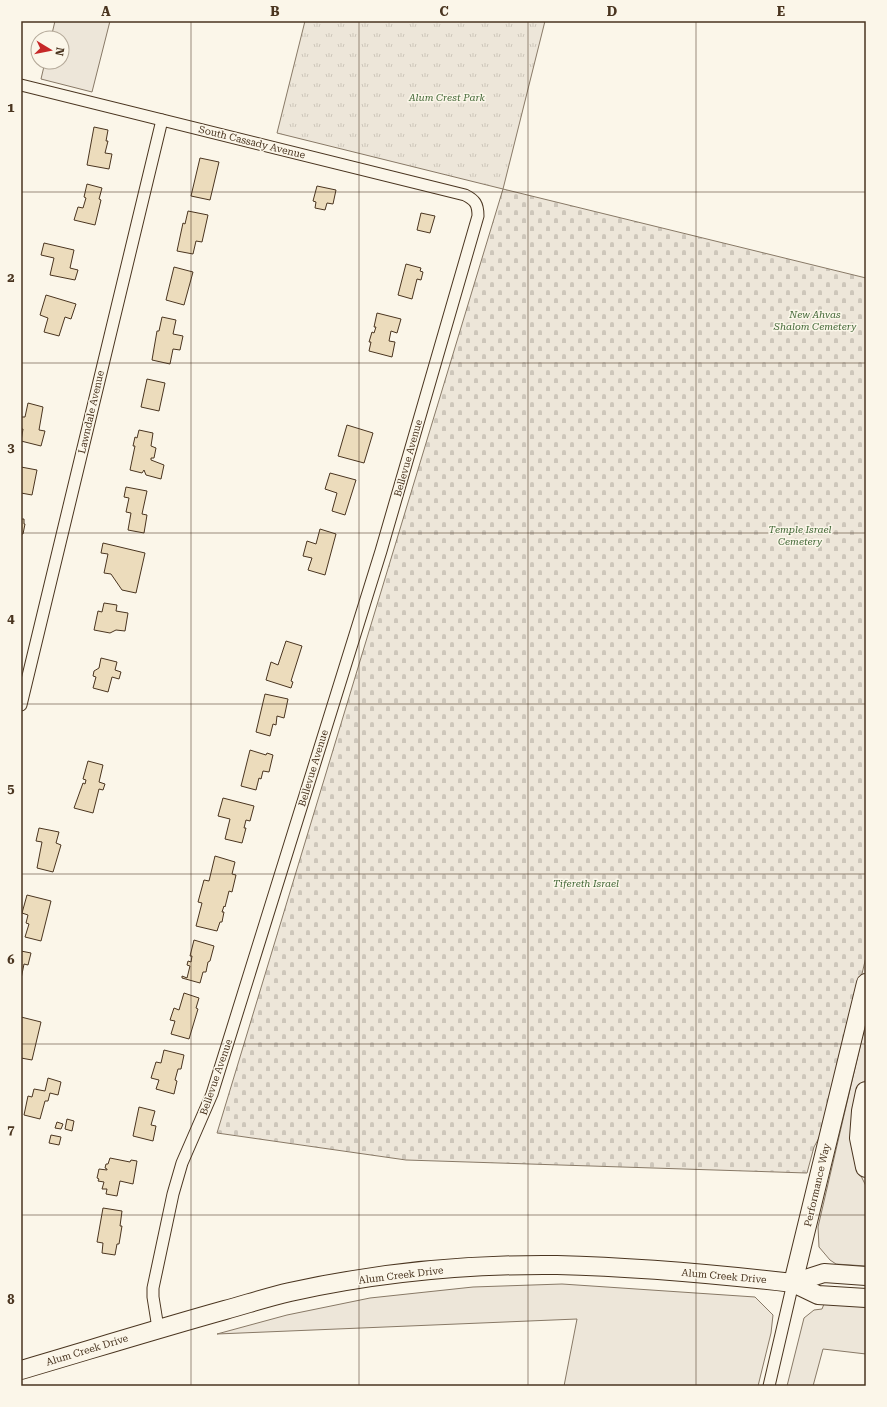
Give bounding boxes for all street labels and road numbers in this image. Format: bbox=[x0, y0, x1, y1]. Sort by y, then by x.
street label: South Cassady Avenue bbox=[198, 123, 307, 161]
street label: Lawndale Avenue bbox=[76, 369, 106, 455]
street label: Bellevue Avenue bbox=[392, 418, 424, 498]
street label: Bellevue Avenue bbox=[296, 728, 330, 808]
street label: Bellevue Avenue bbox=[198, 1037, 234, 1116]
street label: Performance Way bbox=[802, 1142, 832, 1228]
street label: Alum Creek Drive bbox=[358, 1264, 444, 1286]
street label: Alum Creek Drive bbox=[681, 1267, 767, 1285]
street label: Alum Creek Drive bbox=[45, 1332, 130, 1368]

